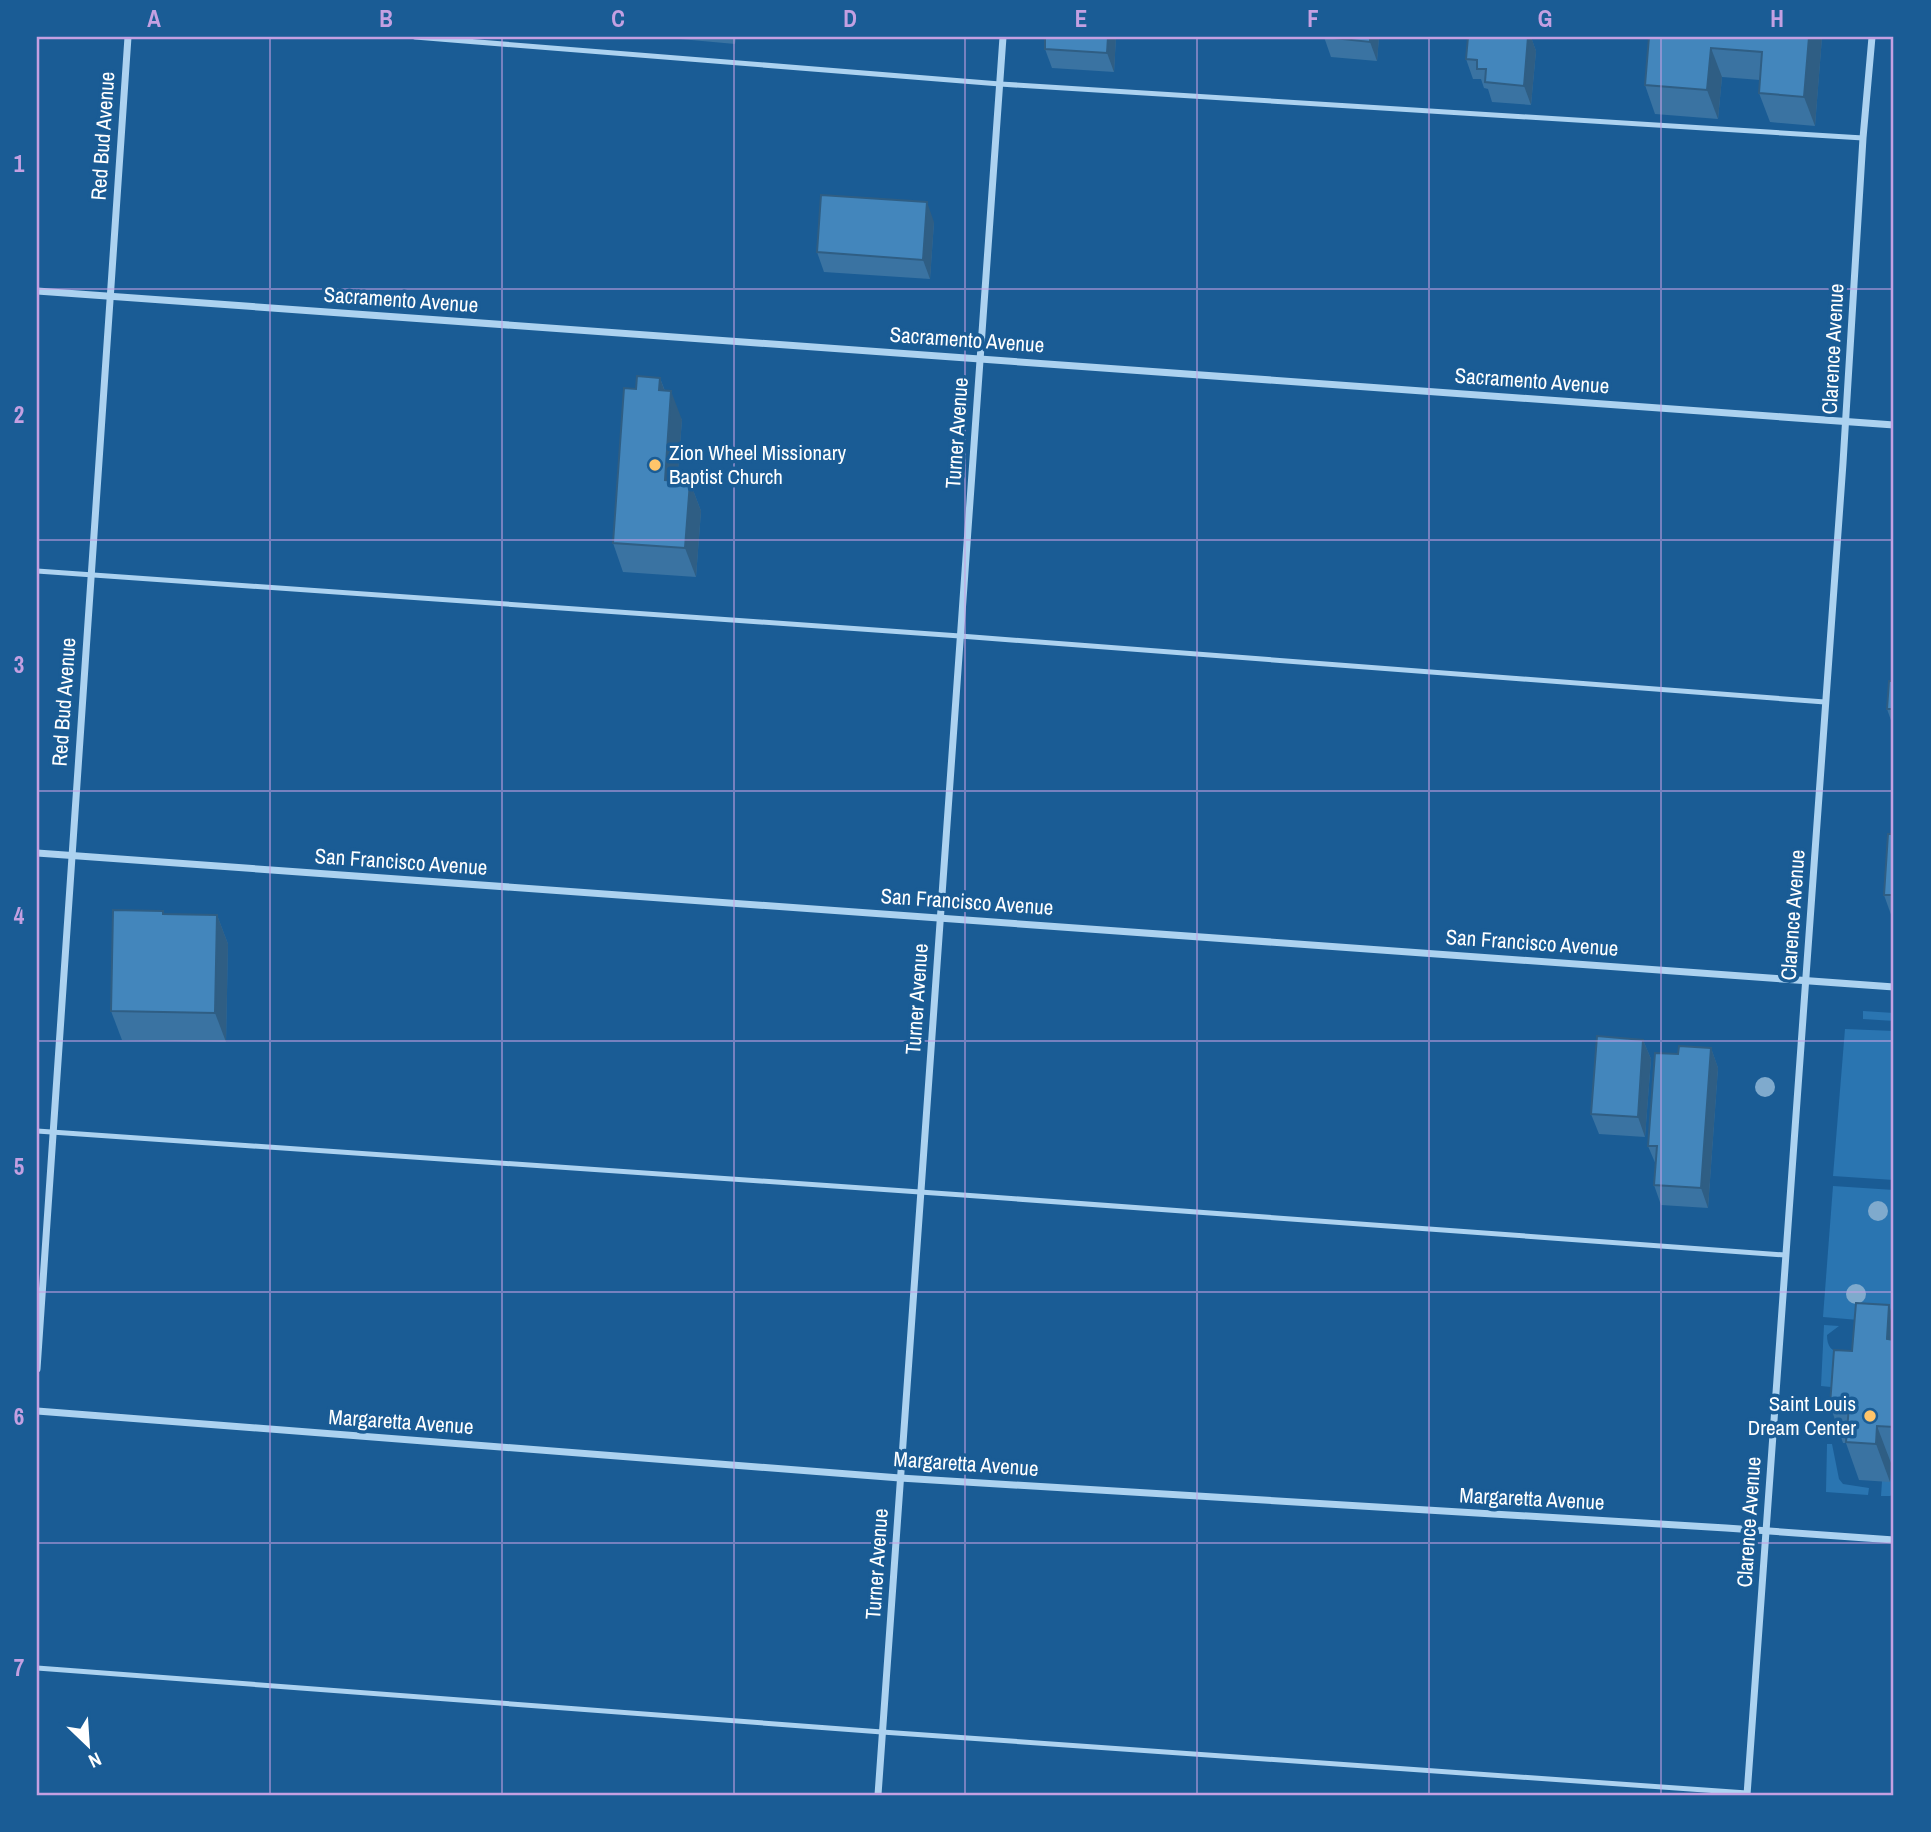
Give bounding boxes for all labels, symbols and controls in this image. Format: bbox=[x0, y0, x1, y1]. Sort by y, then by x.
text: A bbox=[147, 3, 161, 34]
text: B bbox=[379, 3, 393, 34]
text: C bbox=[611, 3, 625, 34]
text: D bbox=[843, 3, 857, 34]
text: E bbox=[1075, 3, 1087, 34]
text: F bbox=[1307, 3, 1319, 34]
text: G bbox=[1538, 3, 1552, 34]
text: H bbox=[1770, 3, 1784, 34]
street label: Red Bud Avenue bbox=[84, 71, 121, 201]
text: 1 bbox=[14, 148, 25, 179]
street label: Sacramento Avenue bbox=[323, 280, 479, 319]
street label: Clarence Avenue bbox=[1815, 283, 1850, 415]
street label: Sacramento Avenue bbox=[889, 320, 1045, 359]
street label: Sacramento Avenue bbox=[1454, 361, 1610, 400]
street label: Turner Avenue bbox=[938, 376, 975, 489]
text: 2 bbox=[14, 399, 24, 430]
place label: Zion Wheel Missionary Baptist Church bbox=[669, 438, 846, 491]
marker: Zion Wheel Missionary Baptist Church bbox=[647, 457, 663, 473]
street label: Red Bud Avenue bbox=[45, 637, 82, 767]
text: 3 bbox=[14, 649, 24, 680]
street label: San Francisco Avenue bbox=[314, 841, 488, 882]
street label: Clarence Avenue bbox=[1773, 849, 1812, 981]
street label: San Francisco Avenue bbox=[880, 881, 1054, 922]
text: 4 bbox=[14, 900, 25, 931]
street label: San Francisco Avenue bbox=[1445, 922, 1619, 963]
street label: Turner Avenue bbox=[898, 942, 935, 1055]
text: 5 bbox=[14, 1151, 24, 1182]
place label: Saint Louis Dream Center bbox=[1748, 1389, 1856, 1442]
text: 6 bbox=[14, 1401, 24, 1432]
street label: Margaretta Avenue bbox=[328, 1402, 474, 1441]
marker: Saint Louis Dream Center bbox=[1862, 1408, 1878, 1424]
street label: Margaretta Avenue bbox=[893, 1444, 1039, 1483]
street label: Clarence Avenue bbox=[1729, 1456, 1768, 1588]
street label: Margaretta Avenue bbox=[1459, 1480, 1605, 1517]
street label: Turner Avenue bbox=[858, 1507, 895, 1620]
text: 7 bbox=[14, 1652, 24, 1683]
north arrow bbox=[52, 1710, 122, 1780]
text: N bbox=[85, 1746, 106, 1775]

